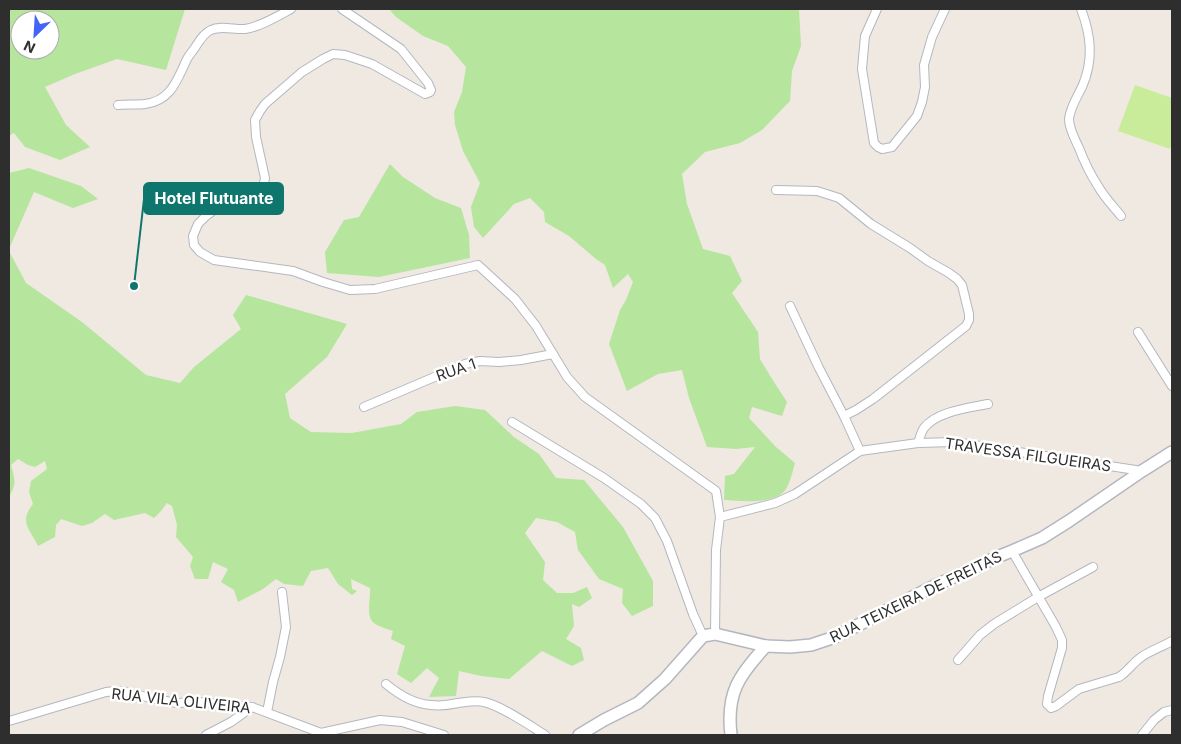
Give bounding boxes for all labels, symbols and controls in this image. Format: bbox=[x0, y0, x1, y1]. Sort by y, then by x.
north arrow bbox=[10, 10, 60, 60]
text: N bbox=[21, 37, 38, 57]
callout: Hotel Flutuante bbox=[144, 183, 283, 214]
text: Hotel Flutuante bbox=[154, 188, 274, 208]
street label: RUA 1 bbox=[433, 354, 478, 385]
street label: TRAVESSA FILGUEIRAS bbox=[944, 433, 1112, 476]
street label: RUA TEIXEIRA DE FREITAS bbox=[827, 547, 1005, 647]
street label: RUA VILA OLIVEIRA bbox=[110, 684, 252, 717]

